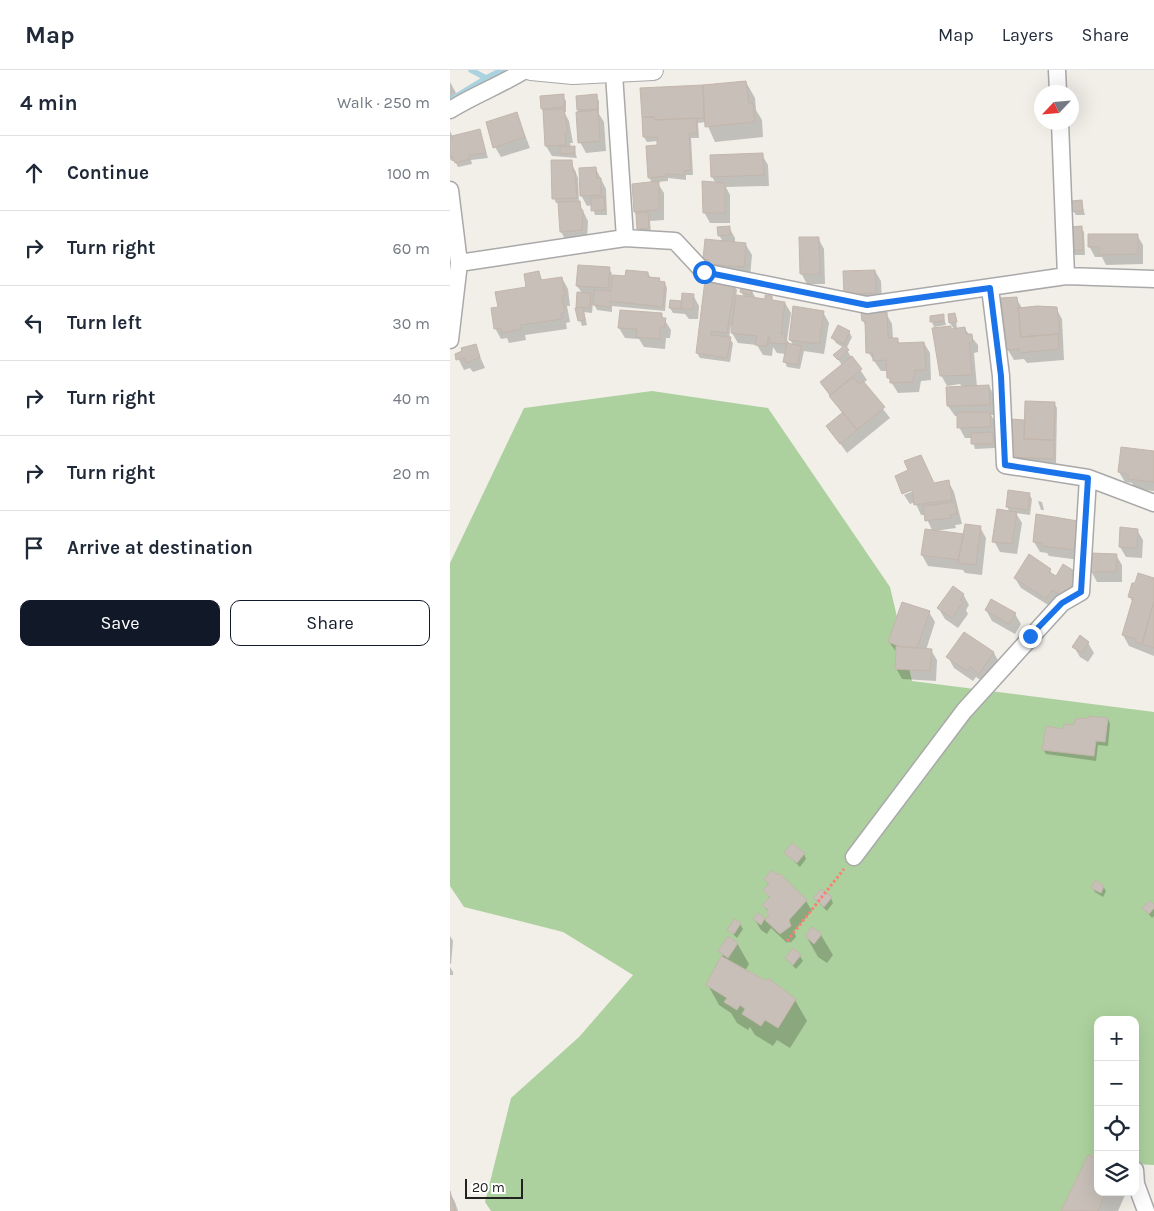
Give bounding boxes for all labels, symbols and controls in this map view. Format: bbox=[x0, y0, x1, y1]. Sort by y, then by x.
text: Map bbox=[25, 21, 75, 49]
text: Map bbox=[938, 24, 974, 46]
text: Layers bbox=[1002, 24, 1054, 46]
text: Share bbox=[1082, 24, 1129, 46]
north arrow bbox=[1034, 85, 1079, 130]
text: 4 min bbox=[20, 91, 78, 115]
text: Walk · 250 m bbox=[337, 93, 430, 112]
icon: ahead bbox=[20, 159, 48, 187]
text: Continue bbox=[67, 162, 149, 184]
text: 100 m bbox=[387, 164, 430, 183]
icon: right bbox=[20, 234, 48, 262]
text: Turn right bbox=[67, 237, 156, 259]
text: 60 m bbox=[393, 239, 430, 258]
route start bbox=[693, 261, 716, 284]
icon: left bbox=[20, 309, 48, 337]
text: Turn left bbox=[67, 312, 142, 334]
text: 30 m bbox=[392, 314, 430, 333]
icon: right bbox=[20, 384, 48, 412]
text: Turn right bbox=[67, 387, 156, 409]
text: 40 m bbox=[393, 389, 430, 408]
icon: right bbox=[20, 459, 48, 487]
text: Turn right bbox=[67, 462, 156, 484]
text: 20 m bbox=[392, 464, 430, 483]
icon: arrive bbox=[20, 534, 48, 562]
text: Arrive at destination bbox=[67, 537, 253, 559]
button: Save bbox=[20, 600, 220, 646]
button: Share bbox=[230, 600, 430, 646]
route end bbox=[1019, 625, 1042, 648]
map controls bbox=[1094, 1016, 1139, 1196]
button: + bbox=[1094, 1016, 1139, 1061]
button: − bbox=[1094, 1061, 1139, 1106]
button: locate bbox=[1094, 1106, 1139, 1151]
button: layers bbox=[1094, 1151, 1139, 1196]
scale bar bbox=[465, 1176, 522, 1199]
text: 20 m bbox=[472, 1179, 505, 1196]

